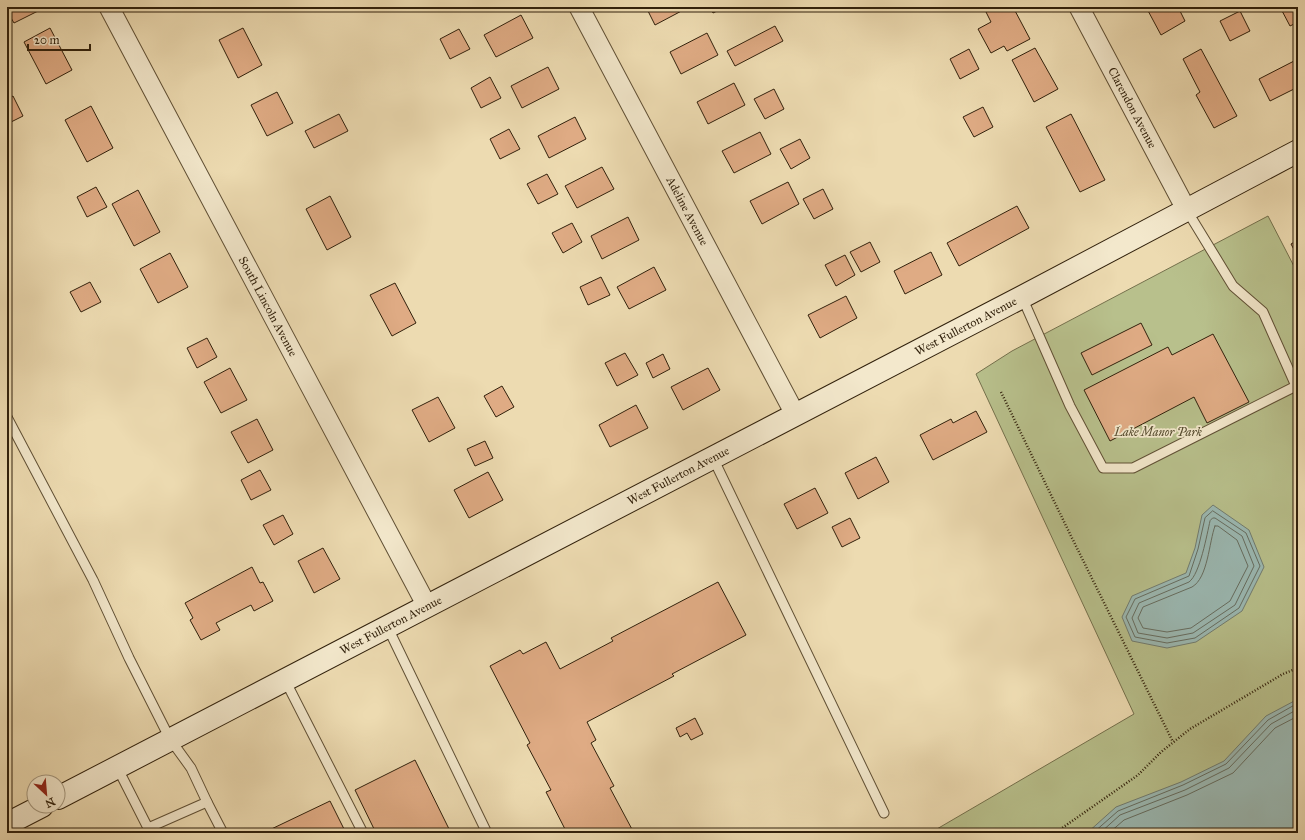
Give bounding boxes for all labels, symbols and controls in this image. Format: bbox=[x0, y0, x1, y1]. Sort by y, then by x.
scale bar bbox=[28, 26, 90, 52]
text: 20 m bbox=[34, 33, 60, 47]
street label: Clarendon Avenue bbox=[1105, 65, 1160, 151]
street label: Adeline Avenue bbox=[663, 173, 711, 248]
street label: South Lincoln Avenue bbox=[236, 254, 300, 359]
street label: West Fullerton Avenue bbox=[912, 294, 1019, 358]
park label: Lake Manor Park bbox=[1113, 425, 1203, 439]
street label: West Fullerton Avenue bbox=[625, 443, 732, 508]
street label: West Fullerton Avenue bbox=[337, 593, 444, 657]
north arrow bbox=[26, 774, 66, 814]
text: N bbox=[43, 795, 57, 811]

